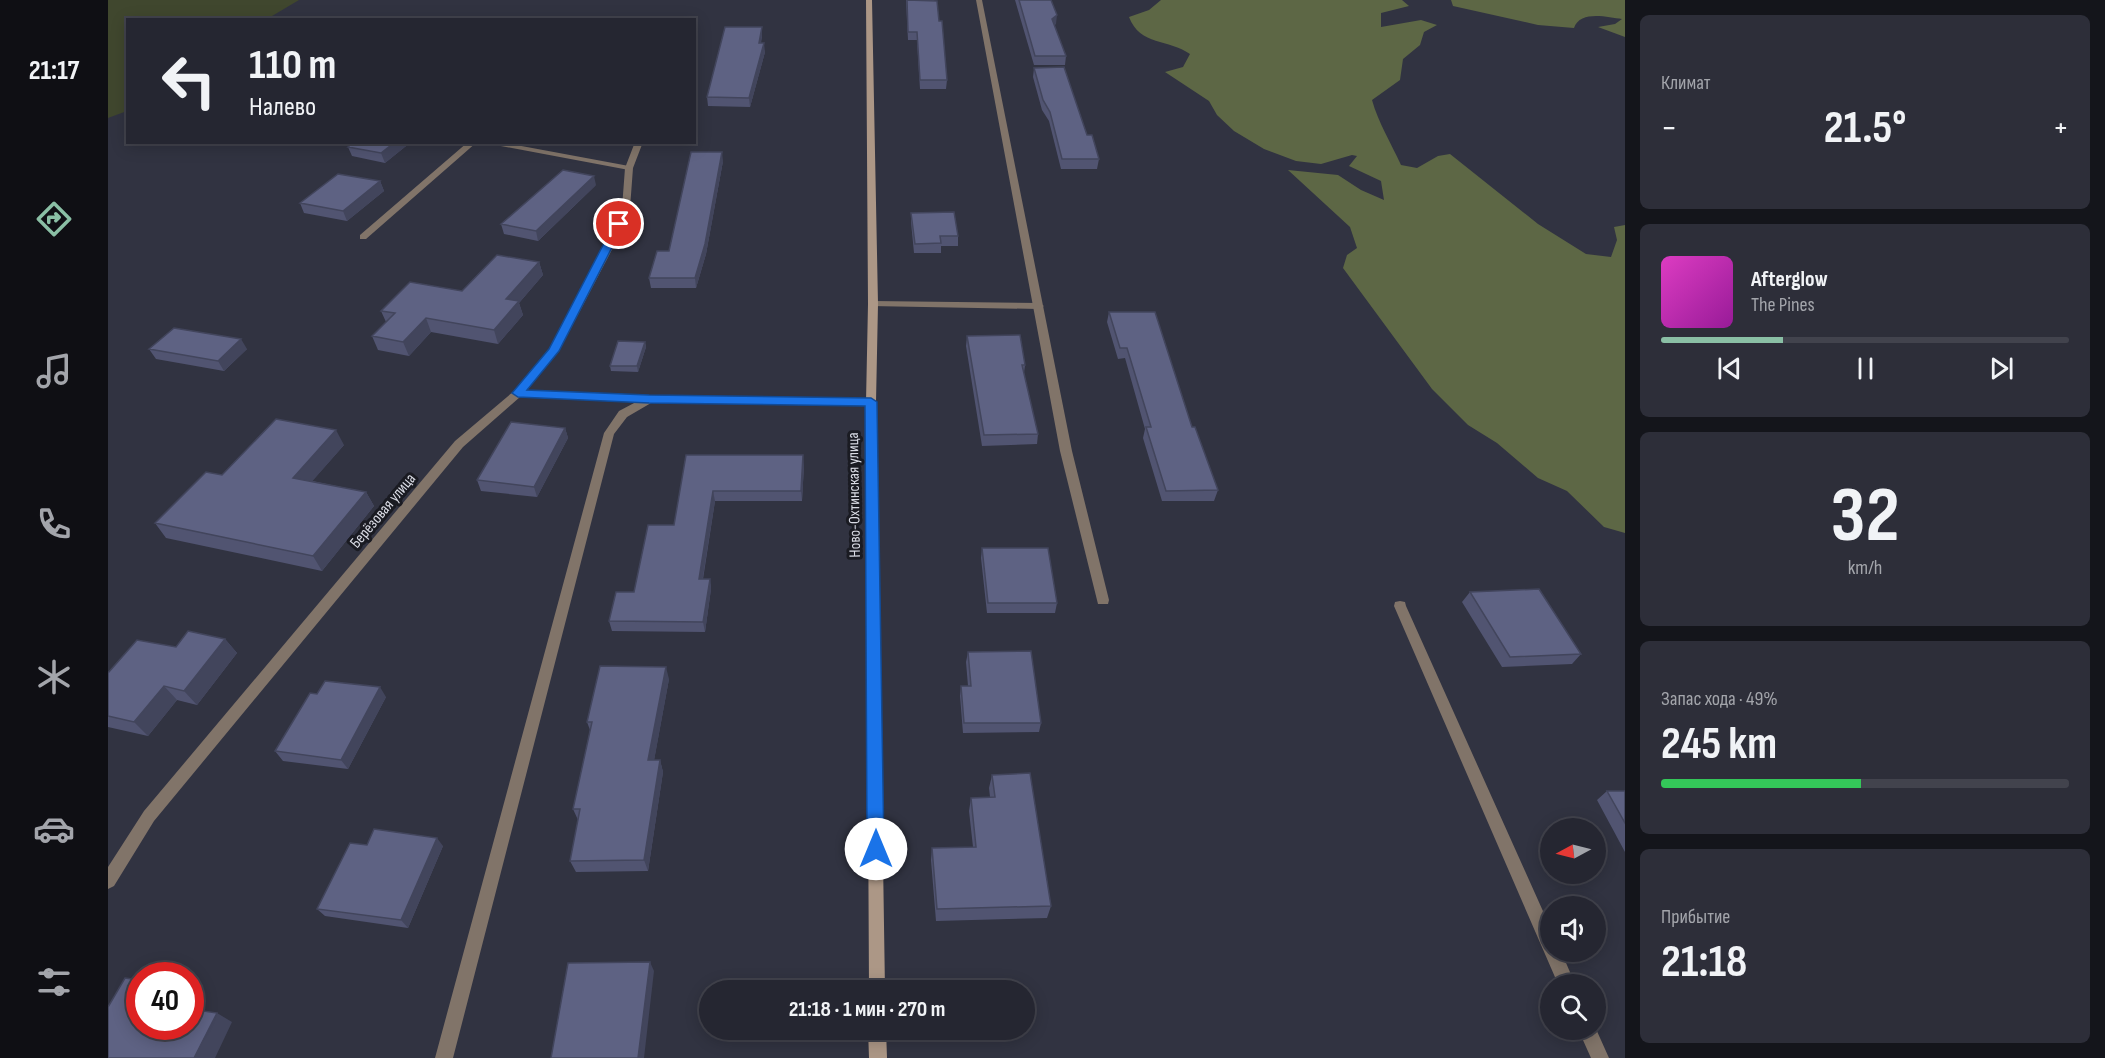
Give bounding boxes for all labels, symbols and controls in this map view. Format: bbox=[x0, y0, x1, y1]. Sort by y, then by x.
text: 110 m bbox=[249, 40, 336, 91]
icon: left bbox=[150, 42, 228, 120]
text: 21:17 bbox=[29, 55, 79, 87]
text: Климат bbox=[1661, 71, 1711, 95]
text: Налево bbox=[249, 91, 316, 123]
text: 21.5° bbox=[1824, 101, 1906, 156]
text: − bbox=[1661, 108, 1677, 148]
text: + bbox=[2053, 108, 2069, 148]
icon: directions bbox=[33, 198, 75, 240]
pin bbox=[593, 198, 644, 249]
icon: arrive bbox=[602, 207, 635, 240]
text: Afterglow bbox=[1751, 266, 1828, 293]
text: The Pines bbox=[1751, 293, 1815, 317]
icon: music bbox=[33, 350, 75, 392]
icon: previous bbox=[1713, 352, 1746, 385]
icon: pause bbox=[1849, 352, 1882, 385]
icon: next bbox=[1985, 352, 2018, 385]
street label: Ново-Охтинская улица bbox=[844, 432, 865, 558]
street label: Берёзовая улица bbox=[346, 470, 420, 552]
text: 32 bbox=[1830, 470, 1900, 563]
icon: phone bbox=[33, 503, 75, 545]
text: km/h bbox=[1848, 556, 1882, 580]
icon: climate bbox=[33, 656, 75, 698]
text: Запас хода · 49% bbox=[1661, 687, 1778, 711]
text: 245 km bbox=[1661, 717, 1777, 772]
icon: car bbox=[33, 808, 75, 850]
position arrow bbox=[844, 817, 908, 881]
north arrow bbox=[1540, 818, 1606, 884]
map controls bbox=[1540, 818, 1606, 1040]
button: sound bbox=[1540, 896, 1606, 962]
text: Прибытие bbox=[1661, 905, 1730, 929]
text: 21:18 bbox=[1661, 935, 1747, 990]
icon: filters bbox=[33, 961, 75, 1003]
speed limit sign: 40 bbox=[126, 962, 204, 1040]
button: search bbox=[1540, 974, 1606, 1040]
text: 21:18 · 1 мин · 270 m bbox=[789, 996, 945, 1023]

